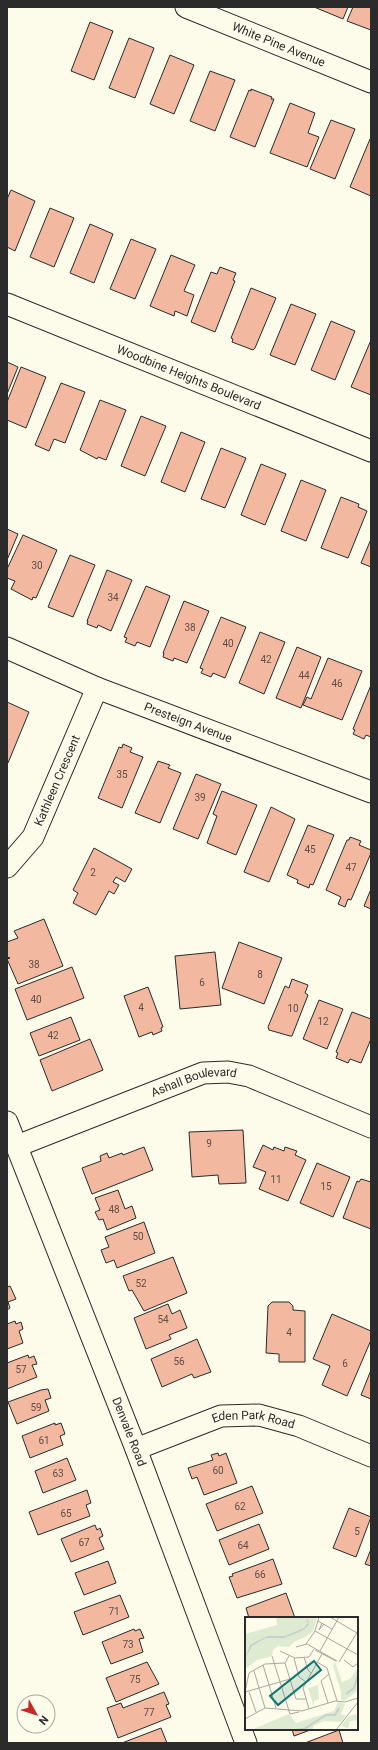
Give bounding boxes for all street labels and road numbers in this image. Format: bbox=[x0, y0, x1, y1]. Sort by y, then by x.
street label: White Pine Avenue bbox=[230, 19, 327, 70]
street label: Woodbine Heights Boulevard bbox=[115, 342, 263, 413]
street label: Presteign Avenue bbox=[142, 700, 234, 746]
street label: Kathleen Crescent bbox=[32, 733, 83, 828]
street label: Ashall Boulevard bbox=[149, 1065, 238, 1100]
street label: Denvale Road bbox=[109, 1395, 149, 1468]
street label: Eden Park Road bbox=[210, 1408, 296, 1432]

